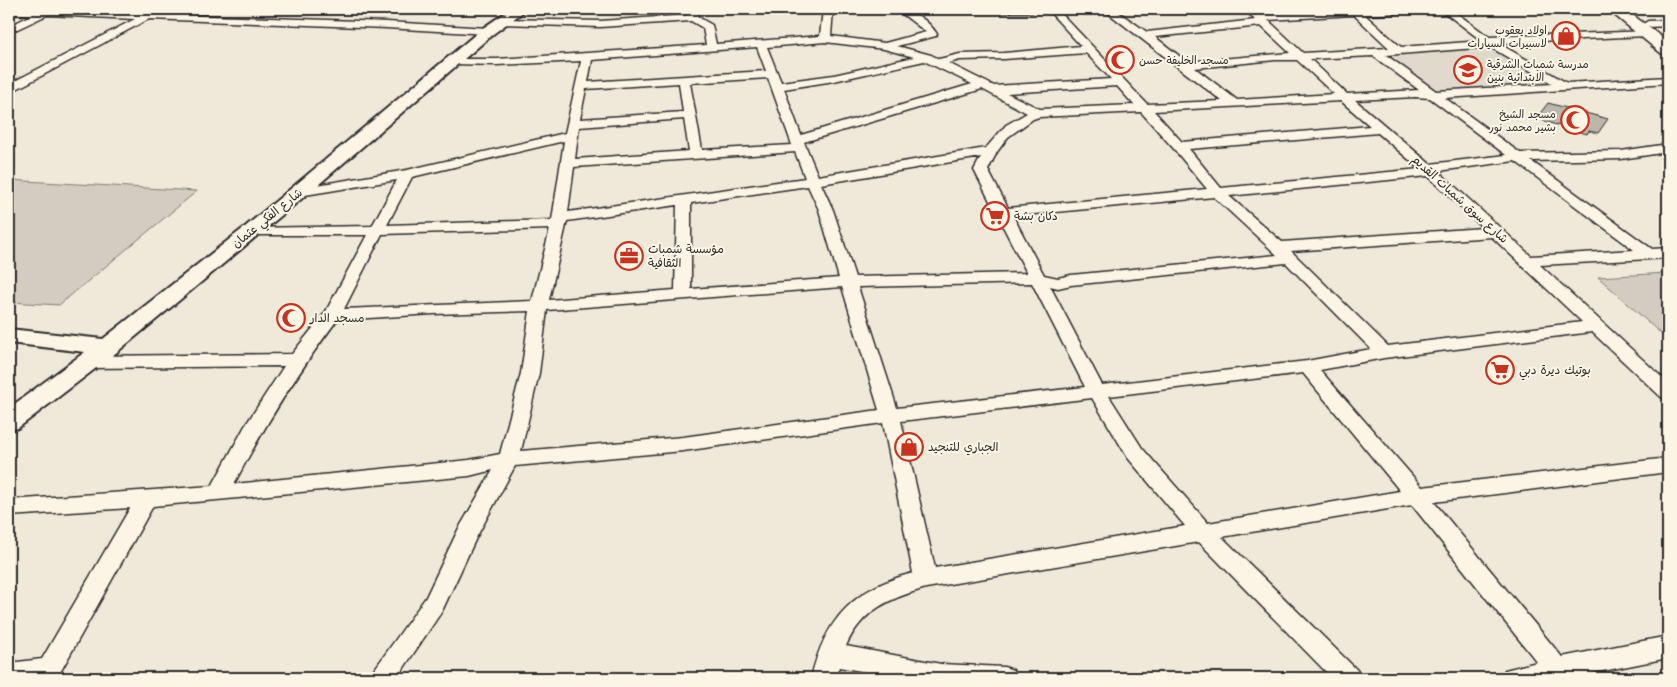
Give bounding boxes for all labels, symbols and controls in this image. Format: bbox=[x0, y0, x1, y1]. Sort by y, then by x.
place label: اولاد يعقوب لاسبيرات السيارات bbox=[1468, 21, 1547, 51]
shop icon: اولاد يعقوب لاسبيرات السيارات bbox=[1551, 21, 1581, 51]
mosque icon: مسجد الخليفة حسن bbox=[1105, 45, 1135, 75]
place label: مسجد الخليفة حسن bbox=[1139, 51, 1229, 68]
school or university icon: مدرسة شمبات الشرقية الابتدائية بنين bbox=[1453, 55, 1483, 85]
place label: مدرسة شمبات الشرقية الابتدائية بنين bbox=[1487, 55, 1589, 85]
place label: مسجد الشيخ بشير محمد نور bbox=[1488, 105, 1556, 135]
mosque icon: مسجد الشيخ بشير محمد نور bbox=[1560, 105, 1590, 135]
street label: شارع سوق شمبات القديم bbox=[1408, 150, 1513, 247]
street label: شارع الفكي عثمان bbox=[227, 183, 308, 254]
supermarket icon: دكان بشة bbox=[980, 201, 1010, 231]
place label: دكان بشة bbox=[1014, 206, 1058, 224]
place label: مؤسسة شمبات الثقافية bbox=[648, 239, 724, 271]
office icon: مؤسسة شمبات الثقافية bbox=[614, 241, 644, 271]
mosque icon: مسجد الدار bbox=[276, 303, 306, 333]
place label: مسجد الدار bbox=[309, 308, 365, 326]
supermarket icon: بوتيك ديرة دبي bbox=[1485, 355, 1515, 385]
place label: بوتيك ديرة دبي bbox=[1519, 360, 1591, 381]
shop icon: الجباري للتنجيد bbox=[894, 432, 924, 462]
place label: الجباري للتنجيد bbox=[928, 437, 999, 456]

